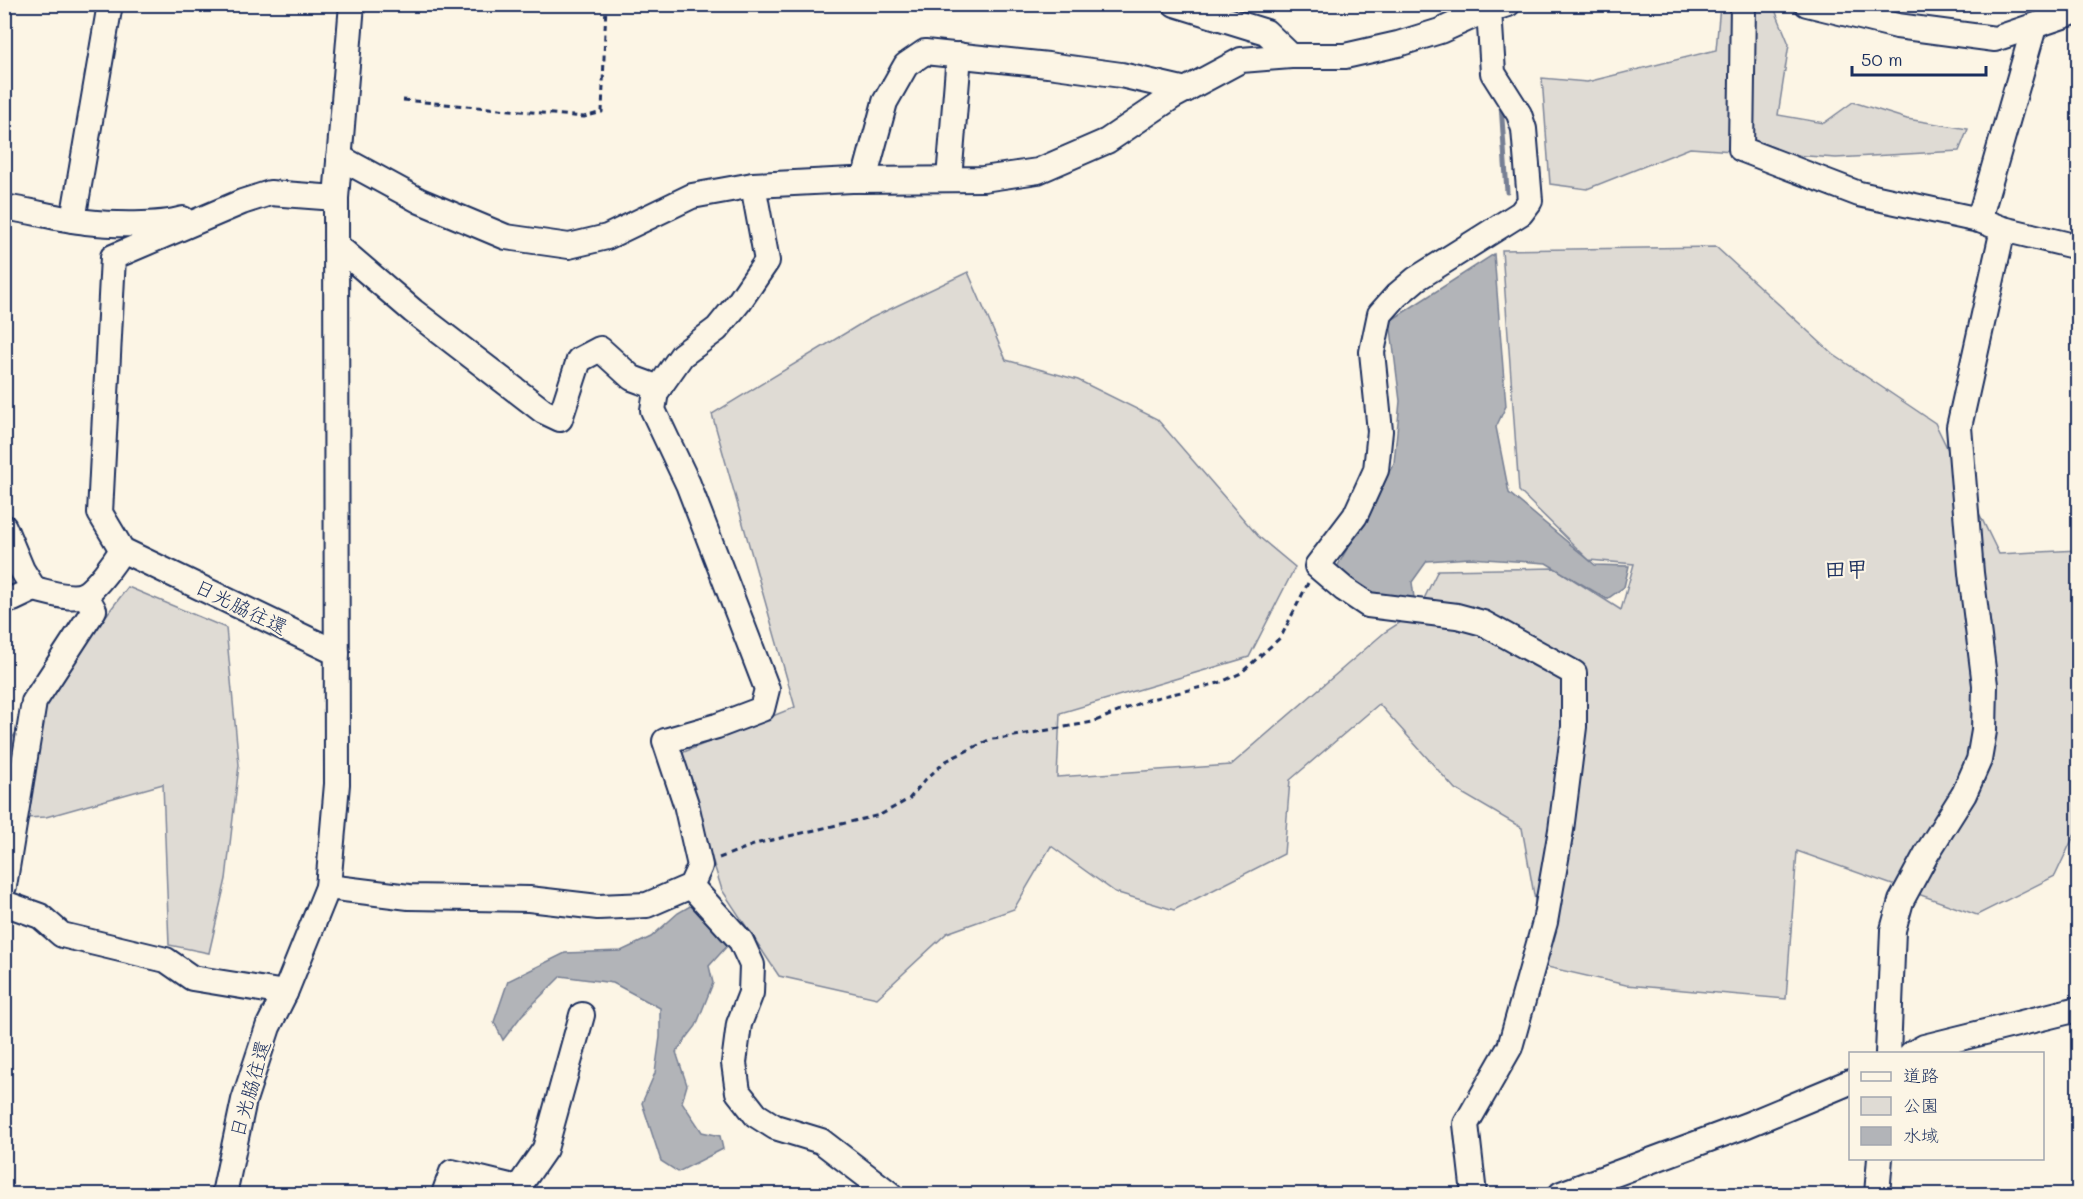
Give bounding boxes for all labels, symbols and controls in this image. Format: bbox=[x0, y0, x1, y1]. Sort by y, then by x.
scale bar bbox=[1852, 39, 1986, 77]
text: 50 m bbox=[1861, 47, 1903, 71]
district label: 田甲 bbox=[1824, 554, 1868, 583]
street label: 日光脇往還 bbox=[191, 572, 292, 640]
street label: 日光脇往還 bbox=[223, 1037, 275, 1140]
legend bbox=[1849, 1052, 2044, 1160]
text: 道路 bbox=[1903, 1063, 1939, 1087]
text: 公園 bbox=[1903, 1093, 1939, 1117]
text: 水域 bbox=[1903, 1123, 1939, 1147]

